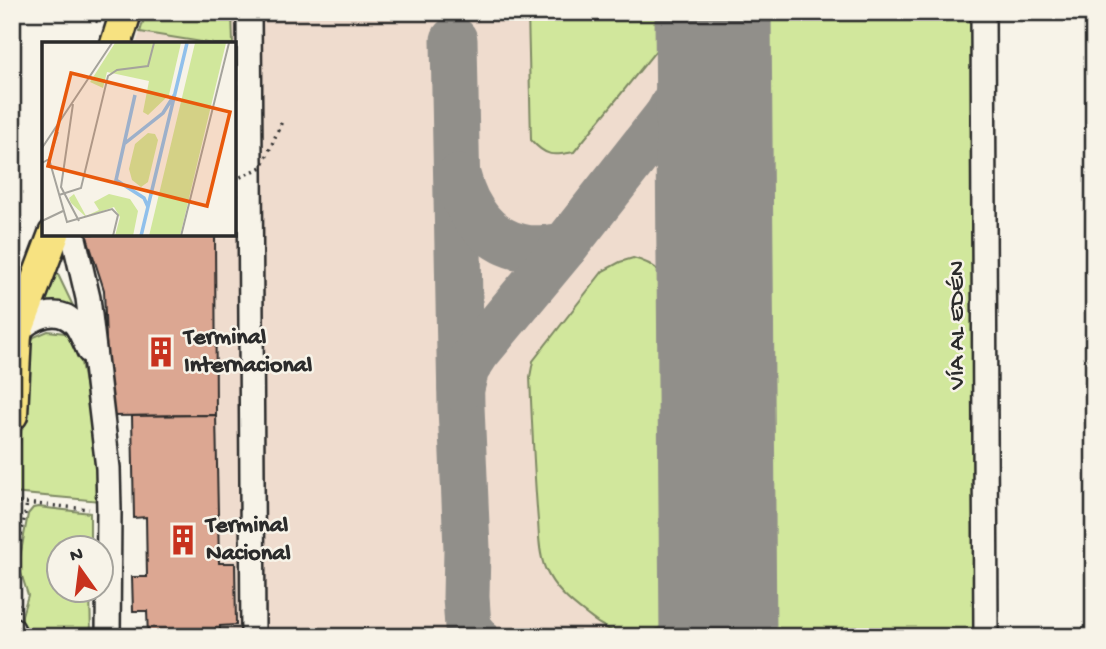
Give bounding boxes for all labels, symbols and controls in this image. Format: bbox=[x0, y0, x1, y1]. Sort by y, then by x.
inset map bbox=[42, 42, 236, 236]
street label: VÍA AL EDÉN bbox=[944, 261, 973, 390]
place label: Terminal Internacional bbox=[182, 324, 312, 381]
building icon: Terminal Internacional bbox=[144, 335, 178, 369]
place label: Terminal Nacional bbox=[204, 512, 291, 569]
building icon: Terminal Nacional bbox=[166, 523, 200, 557]
north arrow bbox=[46, 534, 116, 604]
text: N bbox=[68, 543, 86, 569]

